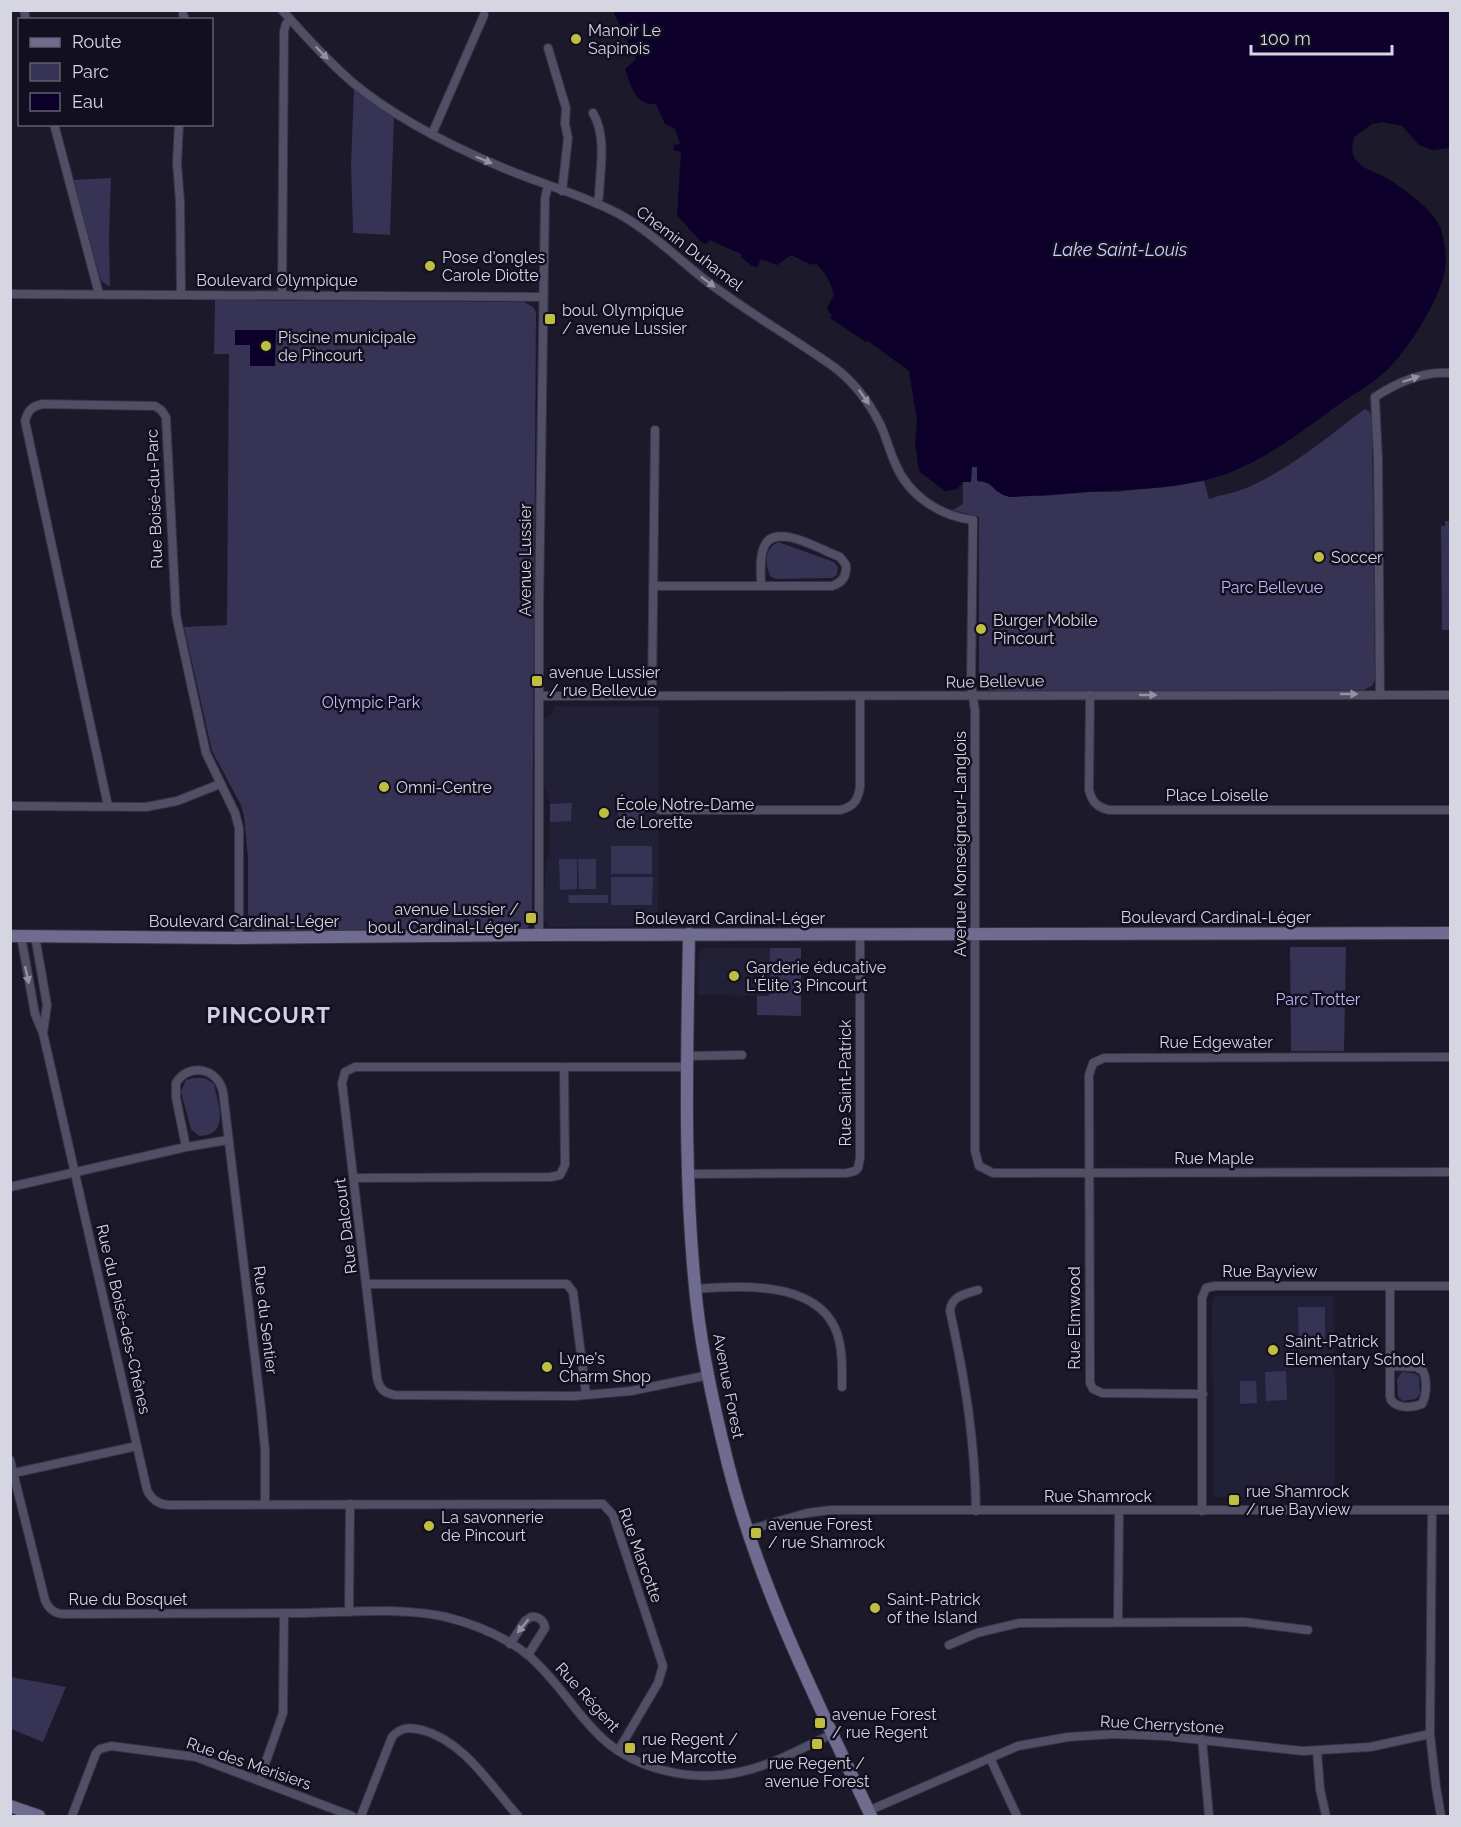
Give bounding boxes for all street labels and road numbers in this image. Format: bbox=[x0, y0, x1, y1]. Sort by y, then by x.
street label: Chemin Duhamel bbox=[633, 202, 747, 295]
street label: Boulevard Olympique bbox=[196, 271, 358, 290]
street label: Rue Boisé-du-Parc bbox=[143, 429, 166, 569]
street label: Avenue Lussier bbox=[516, 503, 535, 616]
street label: Rue Bellevue bbox=[946, 671, 1044, 692]
street label: Avenue Monseigneur-Langlois bbox=[951, 731, 970, 957]
street label: Place Loiselle bbox=[1166, 786, 1268, 805]
street label: Boulevard Cardinal-Léger bbox=[1121, 908, 1312, 927]
street label: Boulevard Cardinal-Léger bbox=[635, 909, 826, 928]
street label: Boulevard Cardinal-Léger bbox=[149, 912, 340, 931]
street label: Rue Saint-Patrick bbox=[836, 1019, 855, 1146]
street label: Rue Edgewater bbox=[1159, 1033, 1273, 1052]
street label: Rue Maple bbox=[1174, 1149, 1254, 1168]
street label: Rue Dalcourt bbox=[330, 1176, 361, 1275]
street label: Rue du Boisé-des-Chênes bbox=[92, 1222, 155, 1416]
street label: Rue Bayview bbox=[1222, 1262, 1318, 1281]
street label: Rue du Sentier bbox=[249, 1265, 282, 1376]
street label: Rue Elmwood bbox=[1065, 1266, 1084, 1370]
street label: Avenue Forest bbox=[709, 1332, 748, 1441]
street label: Rue Shamrock bbox=[1044, 1487, 1152, 1506]
street label: Rue Marcotte bbox=[615, 1505, 666, 1605]
street label: Rue du Bosquet bbox=[69, 1590, 188, 1609]
street label: Rue Régent bbox=[552, 1659, 624, 1736]
street label: Rue Cherrystone bbox=[1100, 1712, 1224, 1737]
street label: Rue des Merisiers bbox=[184, 1733, 314, 1794]

